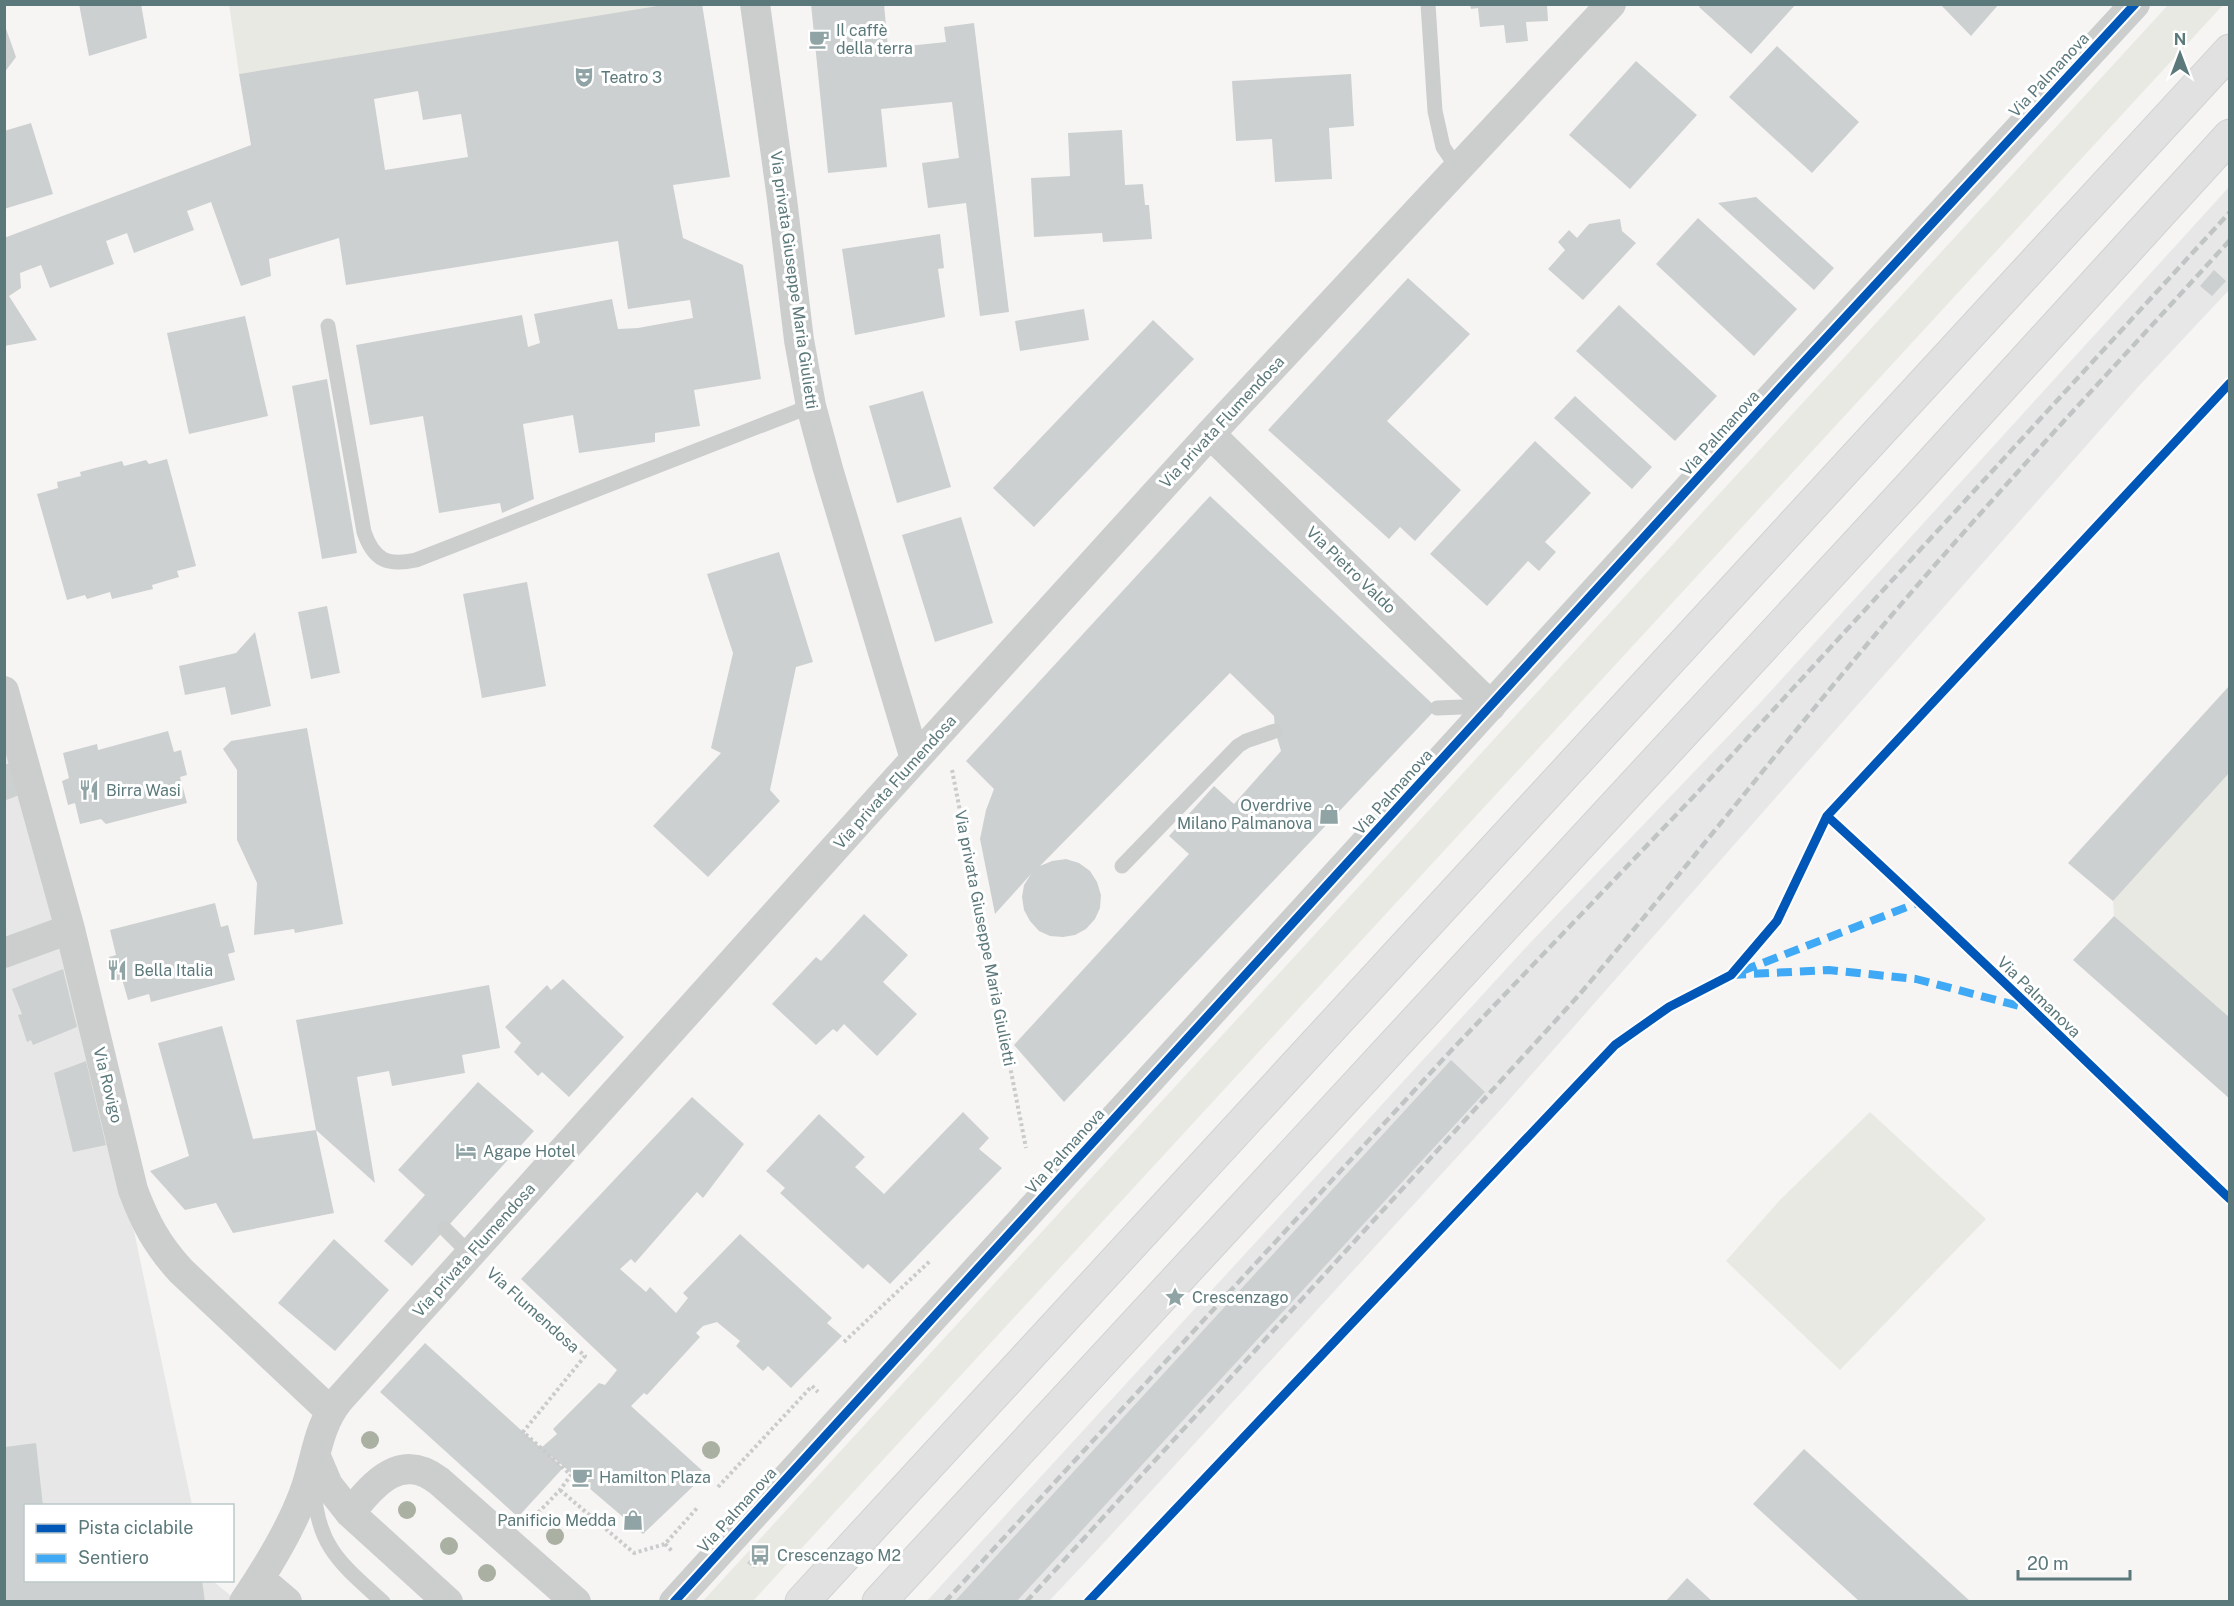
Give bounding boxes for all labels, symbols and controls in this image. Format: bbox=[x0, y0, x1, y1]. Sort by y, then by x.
place label: Il caffè della terra bbox=[836, 21, 913, 58]
north arrow bbox=[2150, 24, 2210, 84]
cafe icon: Il caffè della terra bbox=[807, 27, 831, 51]
street label: Via Palmanova bbox=[2005, 29, 2093, 121]
text: N bbox=[2174, 30, 2186, 49]
theatre icon: Teatro 3 bbox=[572, 65, 596, 89]
place label: Teatro 3 bbox=[601, 68, 662, 87]
street label: Via privata Giuseppe Maria Giulietti bbox=[766, 150, 822, 410]
street label: Via privata Flumendosa bbox=[1156, 352, 1288, 492]
street label: Via Palmanova bbox=[1677, 386, 1763, 480]
street label: Via Pietro Valdo bbox=[1302, 523, 1400, 617]
street label: Via privata Flumendosa bbox=[830, 711, 960, 853]
street label: Via Palmanova bbox=[1350, 745, 1436, 839]
restaurant icon: Birra Wasi bbox=[77, 778, 101, 802]
place label: Birra Wasi bbox=[106, 781, 181, 800]
place label: Overdrive Milano Palmanova bbox=[1177, 796, 1312, 833]
shop icon: Overdrive Milano Palmanova bbox=[1317, 802, 1341, 826]
street label: Via privata Giuseppe Maria Giulietti bbox=[951, 808, 1019, 1068]
street label: Via Palmanova bbox=[1993, 952, 2085, 1042]
restaurant icon: Bella Italia bbox=[105, 958, 129, 982]
place label: Bella Italia bbox=[134, 961, 213, 980]
street label: Via Rovigo bbox=[89, 1045, 127, 1125]
street label: Via Palmanova bbox=[1022, 1104, 1108, 1198]
hotel icon: Agape Hotel bbox=[454, 1139, 478, 1163]
place label: Agape Hotel bbox=[483, 1142, 576, 1161]
street label: Via privata Flumendosa bbox=[409, 1179, 539, 1321]
street label: Via Flumendosa bbox=[483, 1263, 583, 1357]
place icon: Crescenzago bbox=[1163, 1285, 1187, 1309]
place label: Crescenzago bbox=[1192, 1288, 1289, 1307]
street label: Via Palmanova bbox=[694, 1463, 780, 1557]
cafe icon: Hamilton Plaza bbox=[570, 1465, 594, 1489]
place label: Hamilton Plaza bbox=[599, 1468, 711, 1487]
legend bbox=[24, 1504, 234, 1582]
shop icon: Panificio Medda bbox=[621, 1508, 645, 1532]
place label: Panificio Medda bbox=[497, 1511, 616, 1530]
text: Pista ciclabile bbox=[78, 1517, 193, 1538]
bus stop icon: Crescenzago M2 bbox=[748, 1543, 772, 1567]
scale bar bbox=[2018, 1543, 2130, 1581]
place label: Crescenzago M2 bbox=[777, 1546, 901, 1565]
text: Sentiero bbox=[78, 1547, 149, 1568]
text: 20 m bbox=[2027, 1553, 2069, 1574]

